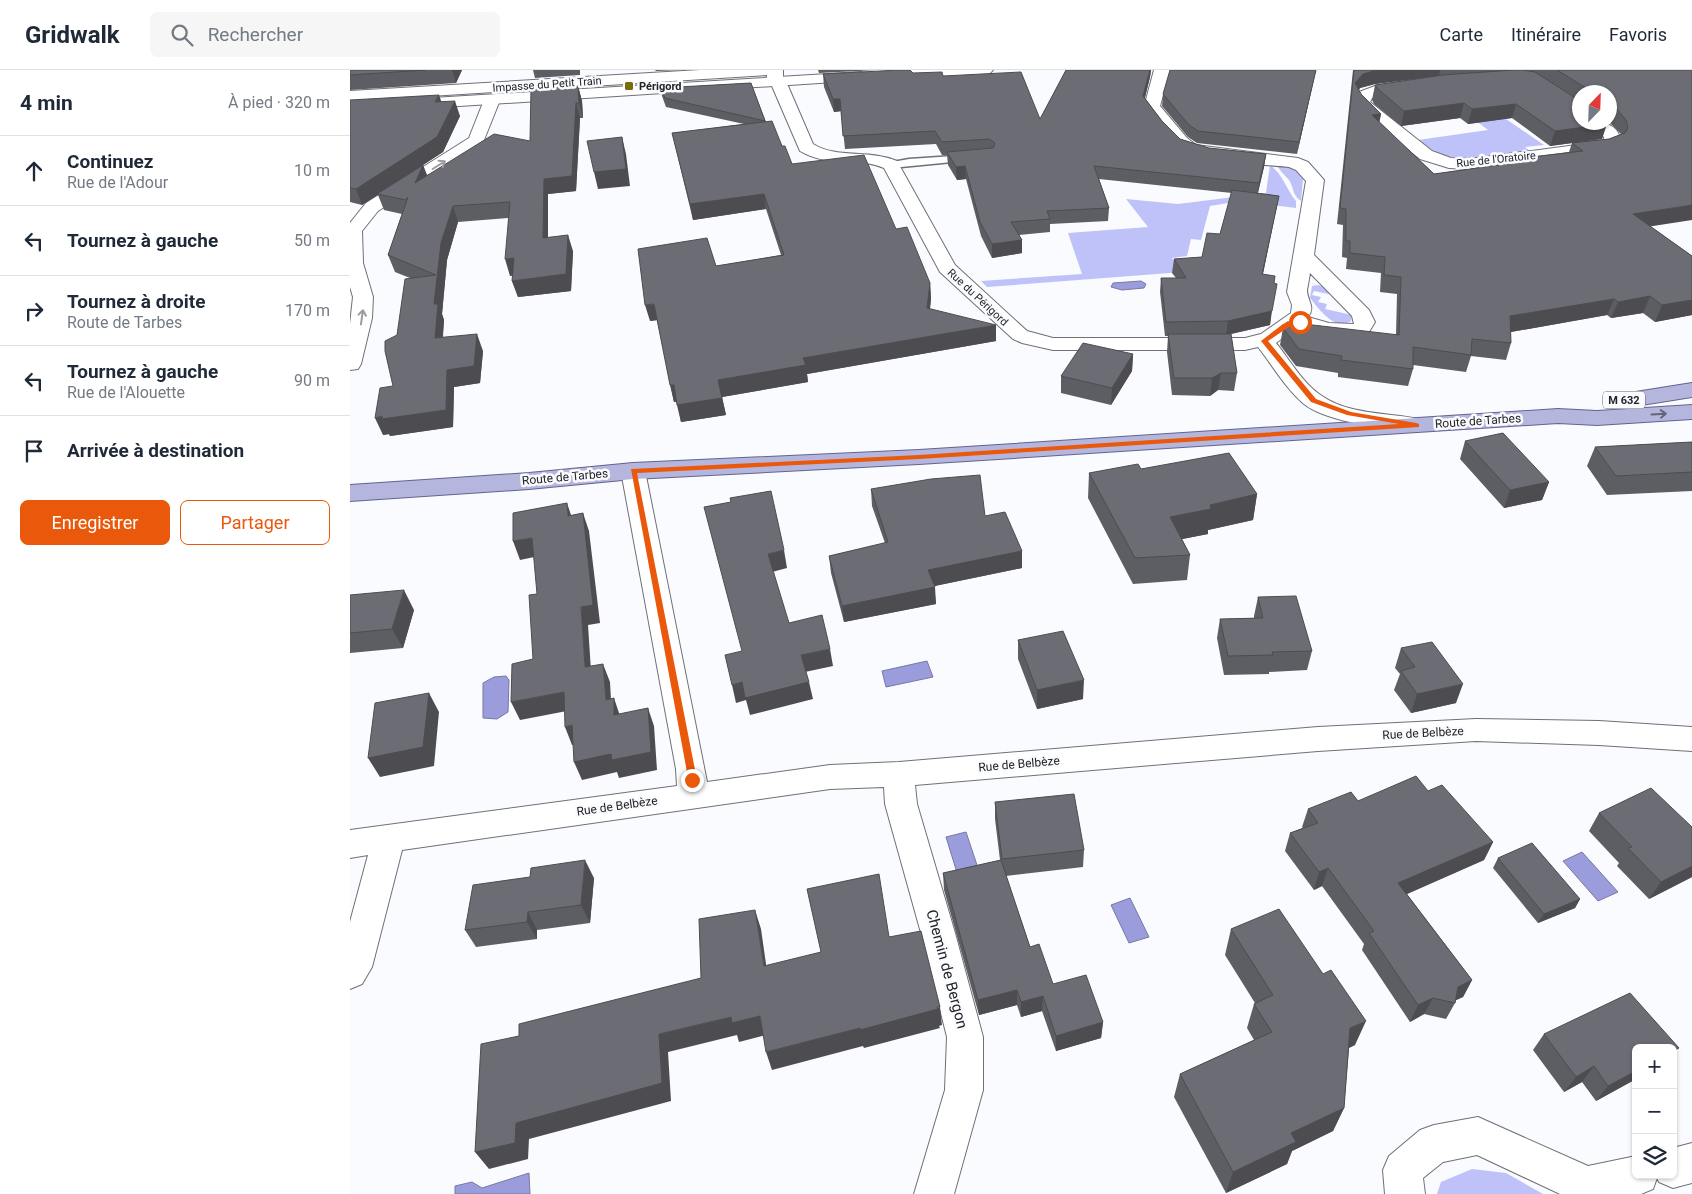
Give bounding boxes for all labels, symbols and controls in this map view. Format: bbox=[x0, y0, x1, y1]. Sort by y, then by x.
search box bbox=[150, 12, 500, 57]
text: Gridwalk bbox=[25, 21, 120, 49]
icon: search bbox=[168, 21, 196, 49]
text: Rechercher bbox=[208, 23, 303, 46]
text: Carte bbox=[1440, 24, 1483, 45]
text: Itinéraire bbox=[1511, 24, 1581, 45]
text: Favoris bbox=[1609, 24, 1667, 45]
street label: Impasse du Petit Train bbox=[492, 74, 602, 95]
marker: Périgord bbox=[623, 80, 635, 92]
place label: Périgord bbox=[639, 80, 682, 93]
north arrow bbox=[1572, 85, 1617, 130]
text: 4 min bbox=[20, 91, 73, 115]
text: À pied · 320 m bbox=[228, 93, 330, 112]
street label: Rue de l'Oratoire bbox=[1456, 149, 1537, 170]
text: Continuez bbox=[67, 150, 153, 173]
icon: ahead bbox=[20, 157, 48, 185]
one-way arrow bbox=[432, 159, 446, 169]
text: 10 m bbox=[294, 161, 330, 180]
text: Rue de l'Adour bbox=[67, 173, 168, 192]
icon: left bbox=[20, 227, 48, 255]
text: Tournez à gauche bbox=[67, 229, 218, 252]
text: 50 m bbox=[294, 231, 330, 250]
street label: Rue du Périgord bbox=[945, 266, 1011, 329]
text: Tournez à droite bbox=[67, 290, 206, 313]
icon: right bbox=[20, 297, 48, 325]
text: 170 m bbox=[285, 301, 330, 320]
one-way arrow bbox=[357, 309, 367, 325]
route start bbox=[1289, 311, 1312, 334]
text: Route de Tarbes bbox=[67, 313, 182, 332]
text: Tournez à gauche bbox=[67, 360, 218, 383]
icon: left bbox=[20, 367, 48, 395]
text: 90 m bbox=[294, 371, 330, 390]
text: Rue de l'Alouette bbox=[67, 383, 185, 402]
road number: M 632 bbox=[1603, 392, 1645, 408]
one-way arrow bbox=[1651, 410, 1667, 419]
street label: Route de Tarbes bbox=[1434, 411, 1522, 431]
icon: arrive bbox=[20, 437, 48, 465]
text: Arrivée à destination bbox=[67, 439, 244, 462]
street label: Route de Tarbes bbox=[521, 466, 609, 488]
button: Enregistrer bbox=[20, 500, 170, 545]
button: Partager bbox=[180, 500, 330, 545]
street label: Rue de Belbèze bbox=[1382, 724, 1464, 742]
street label: Rue de Belbèze bbox=[978, 753, 1060, 775]
route end bbox=[681, 769, 704, 792]
street label: Rue de Belbèze bbox=[576, 793, 658, 819]
street label: Chemin de Bergon bbox=[922, 908, 972, 1030]
map controls bbox=[1632, 1044, 1677, 1179]
button: + bbox=[1632, 1044, 1677, 1089]
button: − bbox=[1632, 1089, 1677, 1134]
button: layers bbox=[1632, 1134, 1677, 1179]

